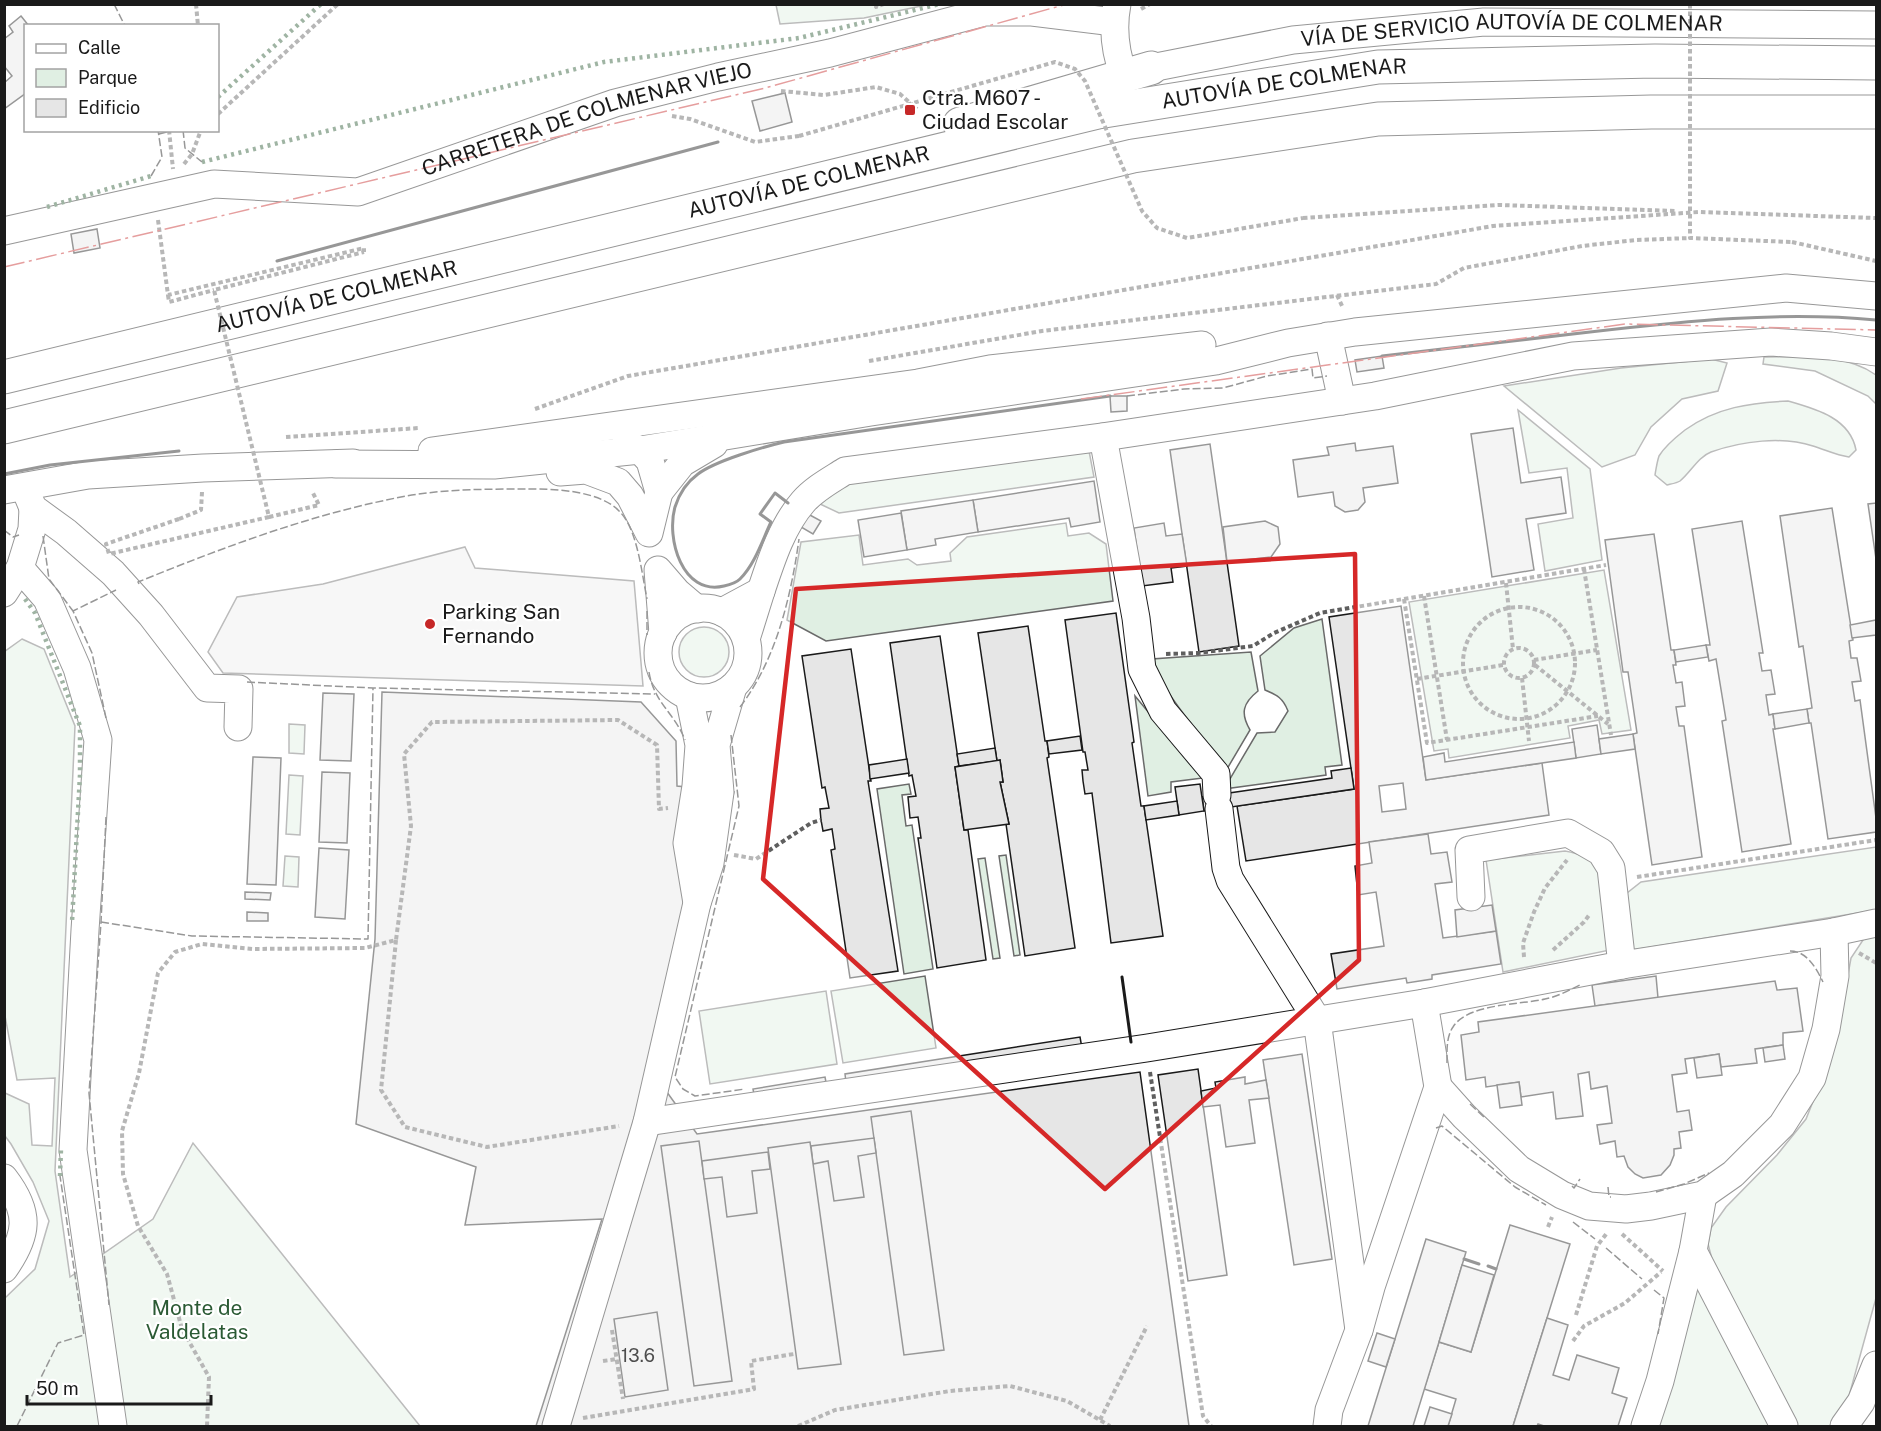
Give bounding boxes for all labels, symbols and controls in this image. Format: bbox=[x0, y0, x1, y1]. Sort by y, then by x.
street label: VÍA DE SERVICIO AUTOVÍA DE COLMENAR bbox=[1300, 9, 1723, 51]
legend bbox=[24, 24, 219, 132]
text: Calle bbox=[78, 37, 121, 58]
street label: AUTOVÍA DE COLMENAR bbox=[1160, 53, 1407, 114]
street label: CARRETERA DE COLMENAR VIEJO bbox=[418, 57, 754, 181]
text: Parque bbox=[78, 67, 138, 88]
place label: Ctra. M607 - Ciudad Escolar bbox=[922, 85, 1068, 134]
text: Edificio bbox=[78, 97, 140, 118]
marker: Ctra. M607 - Ciudad Escolar bbox=[903, 103, 917, 117]
street label: AUTOVÍA DE COLMENAR bbox=[685, 140, 932, 223]
street label: AUTOVÍA DE COLMENAR bbox=[213, 255, 460, 337]
place label: Parking San Fernando bbox=[442, 599, 560, 648]
marker: Parking San Fernando bbox=[423, 617, 437, 631]
park label: Monte de Valdelatas bbox=[146, 1295, 248, 1344]
house number: 13.6 bbox=[621, 1345, 655, 1366]
scale bar bbox=[27, 1368, 212, 1406]
text: 50 m bbox=[36, 1378, 79, 1399]

